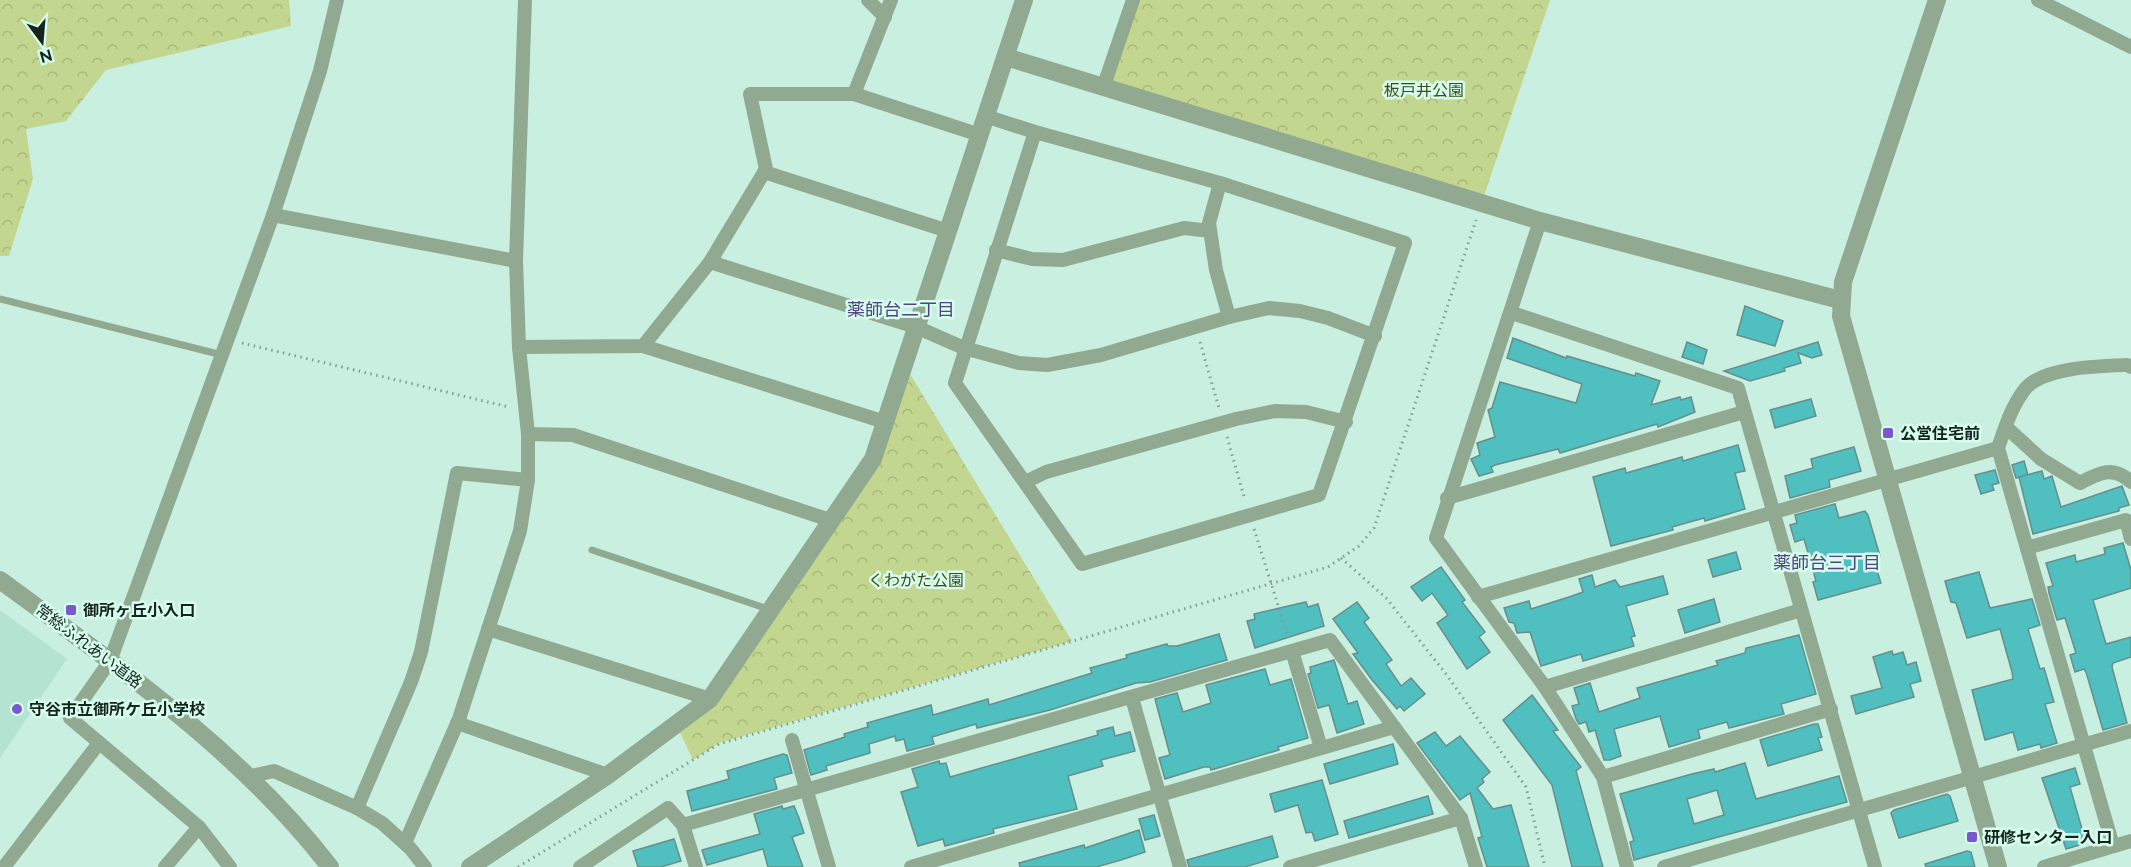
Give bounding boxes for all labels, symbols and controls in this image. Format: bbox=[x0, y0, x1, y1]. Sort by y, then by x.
north arrow bbox=[12, 12, 72, 72]
text: N bbox=[38, 45, 54, 67]
park label: 板戸井公園 bbox=[1384, 81, 1464, 100]
district label: 薬師台二丁目 bbox=[847, 299, 955, 320]
place label: 公営住宅前 bbox=[1900, 424, 1980, 443]
marker: 公営住宅前 bbox=[1881, 426, 1895, 440]
district label: 薬師台三丁目 bbox=[1773, 552, 1881, 573]
park label: くわがた公園 bbox=[868, 571, 964, 590]
street label: 常総ふれあい道路 bbox=[32, 600, 146, 692]
place label: 御所ヶ丘小入口 bbox=[83, 601, 195, 620]
marker: 御所ヶ丘小入口 bbox=[64, 603, 78, 617]
place label: 守谷市立御所ケ丘小学校 bbox=[29, 700, 205, 719]
marker: 守谷市立御所ケ丘小学校 bbox=[10, 702, 24, 716]
place label: 研修センター入口 bbox=[1984, 828, 2112, 847]
marker: 研修センター入口 bbox=[1965, 830, 1979, 844]

